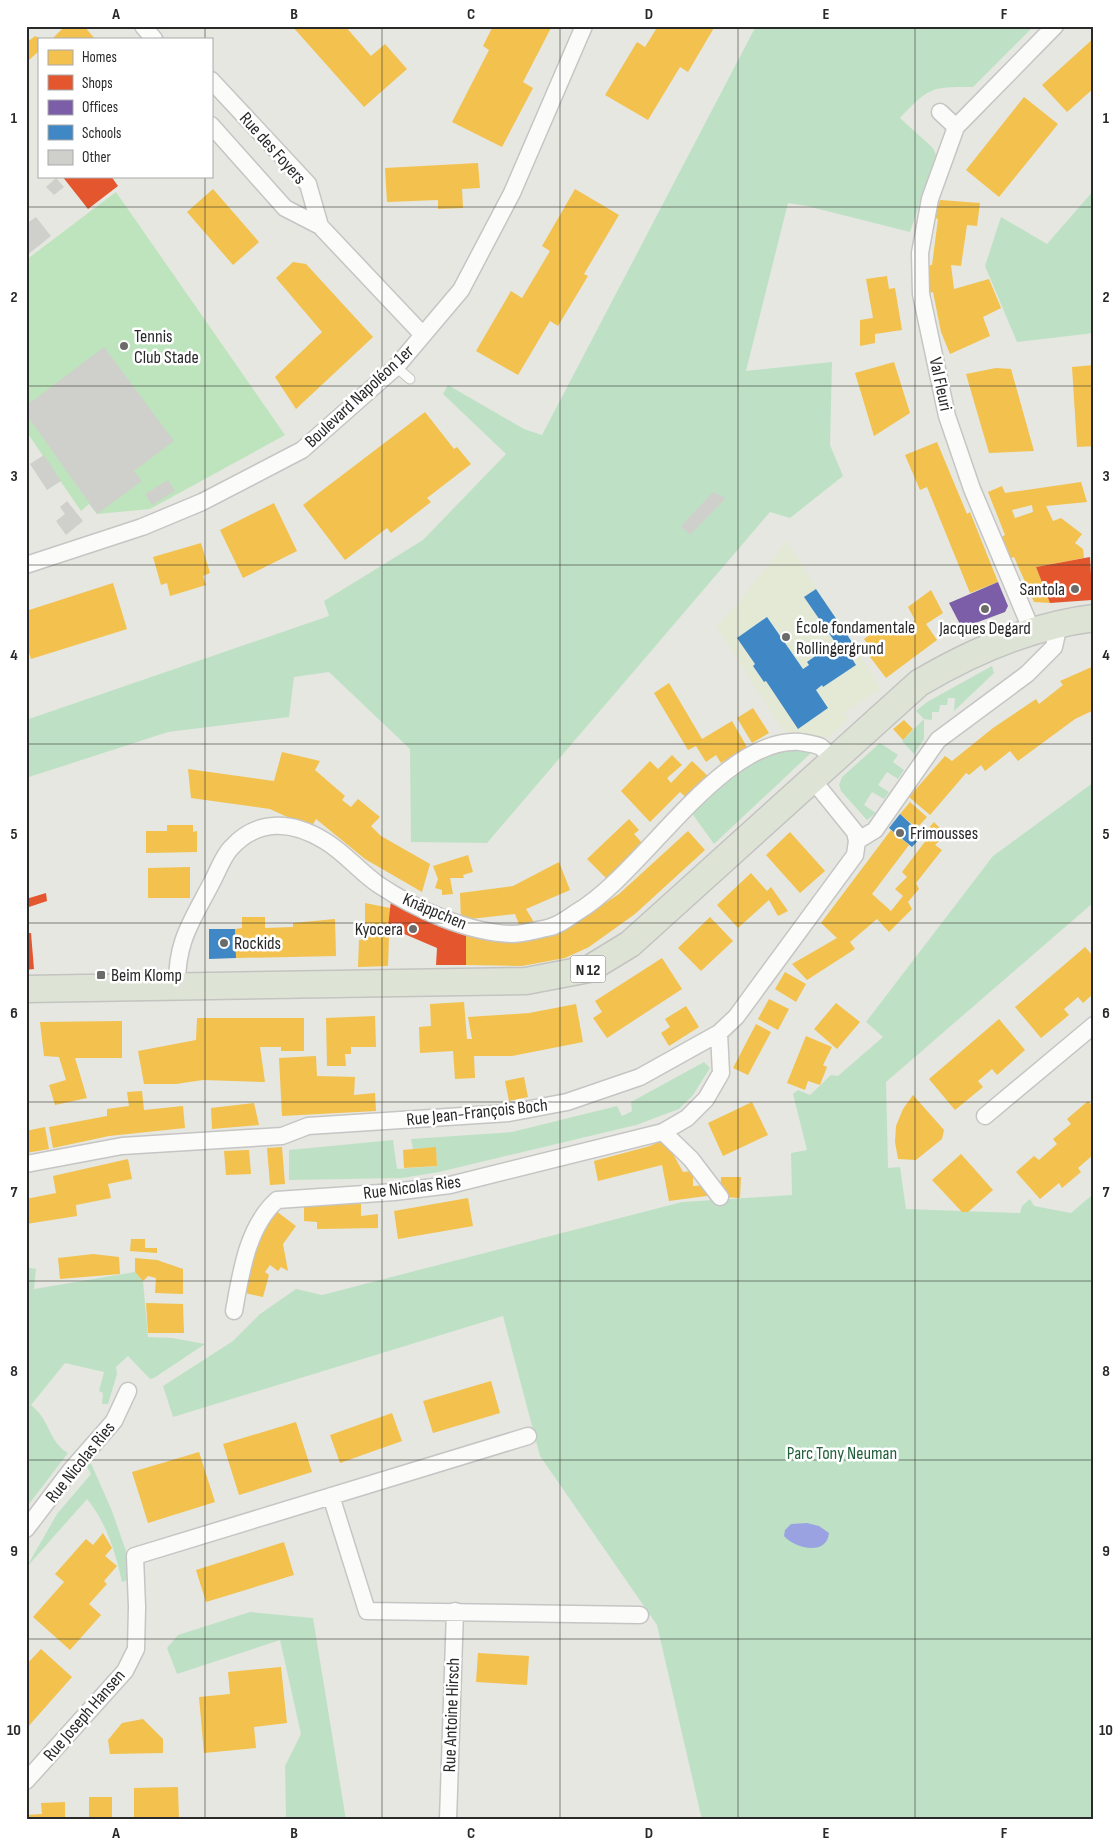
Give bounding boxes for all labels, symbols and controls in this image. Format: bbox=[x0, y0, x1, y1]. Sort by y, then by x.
text: A bbox=[111, 5, 120, 24]
text: B bbox=[290, 5, 298, 24]
text: C bbox=[467, 5, 475, 24]
text: D bbox=[645, 5, 653, 24]
text: E bbox=[823, 5, 830, 24]
text: F bbox=[1001, 5, 1008, 24]
legend bbox=[38, 38, 212, 178]
text: Homes bbox=[82, 48, 117, 67]
text: Shops bbox=[82, 74, 113, 93]
text: Offices bbox=[82, 98, 118, 117]
street label: Rue des Foyers bbox=[235, 108, 310, 189]
text: 1 bbox=[11, 109, 18, 128]
text: 1 bbox=[1103, 109, 1110, 128]
text: Schools bbox=[82, 124, 121, 143]
text: Other bbox=[82, 148, 111, 167]
text: 2 bbox=[10, 288, 18, 307]
text: 2 bbox=[1102, 288, 1110, 307]
place label: Tennis Club Stade bbox=[134, 326, 199, 368]
marker: Tennis Club Stade bbox=[118, 340, 130, 352]
street label: Boulevard Napoléon 1er bbox=[301, 341, 418, 452]
street label: Val Fleuri bbox=[925, 355, 956, 413]
text: 3 bbox=[10, 467, 18, 486]
text: 3 bbox=[1102, 467, 1110, 486]
place label: Santola bbox=[1019, 579, 1065, 600]
marker: Santola bbox=[1069, 583, 1081, 595]
marker: Jacques Degard bbox=[979, 603, 991, 615]
place label: École fondamentale Rollingergrund bbox=[796, 617, 915, 659]
place label: Jacques Degard bbox=[938, 618, 1031, 639]
marker: École fondamentale Rollingergrund bbox=[780, 631, 792, 643]
text: 4 bbox=[10, 646, 18, 665]
text: 4 bbox=[1102, 646, 1110, 665]
place label: Frimousses bbox=[910, 823, 978, 844]
text: 5 bbox=[10, 825, 18, 844]
text: 5 bbox=[1102, 825, 1110, 844]
marker: Frimousses bbox=[894, 827, 906, 839]
street label: Knäppchen bbox=[400, 889, 470, 934]
place label: Kyocera bbox=[355, 919, 403, 940]
marker: Kyocera bbox=[407, 923, 419, 935]
place label: Rockids bbox=[234, 933, 281, 954]
marker: Rockids bbox=[218, 937, 230, 949]
road number: N 12 bbox=[570, 956, 606, 982]
place label: Beim Klomp bbox=[111, 965, 182, 986]
marker: Beim Klomp bbox=[95, 969, 107, 981]
text: 6 bbox=[10, 1004, 18, 1023]
text: 6 bbox=[1102, 1004, 1110, 1023]
street label: Rue Jean-François Boch bbox=[405, 1095, 549, 1130]
street label: Rue Nicolas Ries bbox=[362, 1171, 462, 1204]
text: 7 bbox=[11, 1183, 18, 1202]
text: 7 bbox=[1103, 1183, 1110, 1202]
text: 8 bbox=[10, 1362, 18, 1381]
text: 8 bbox=[1102, 1362, 1110, 1381]
street label: Rue Nicolas Ries bbox=[41, 1418, 119, 1507]
park label: Parc Tony Neuman bbox=[787, 1443, 897, 1464]
text: 9 bbox=[10, 1542, 18, 1561]
text: 9 bbox=[1102, 1542, 1110, 1561]
street label: Rue Antoine Hirsch bbox=[439, 1657, 464, 1773]
street label: Rue Joseph Hansen bbox=[39, 1665, 130, 1765]
text: 10 bbox=[7, 1721, 21, 1740]
text: 10 bbox=[1099, 1721, 1113, 1740]
text: A bbox=[111, 1824, 120, 1843]
text: B bbox=[290, 1824, 298, 1843]
text: C bbox=[467, 1824, 475, 1843]
text: D bbox=[645, 1824, 653, 1843]
text: E bbox=[823, 1824, 830, 1843]
text: F bbox=[1001, 1824, 1008, 1843]

